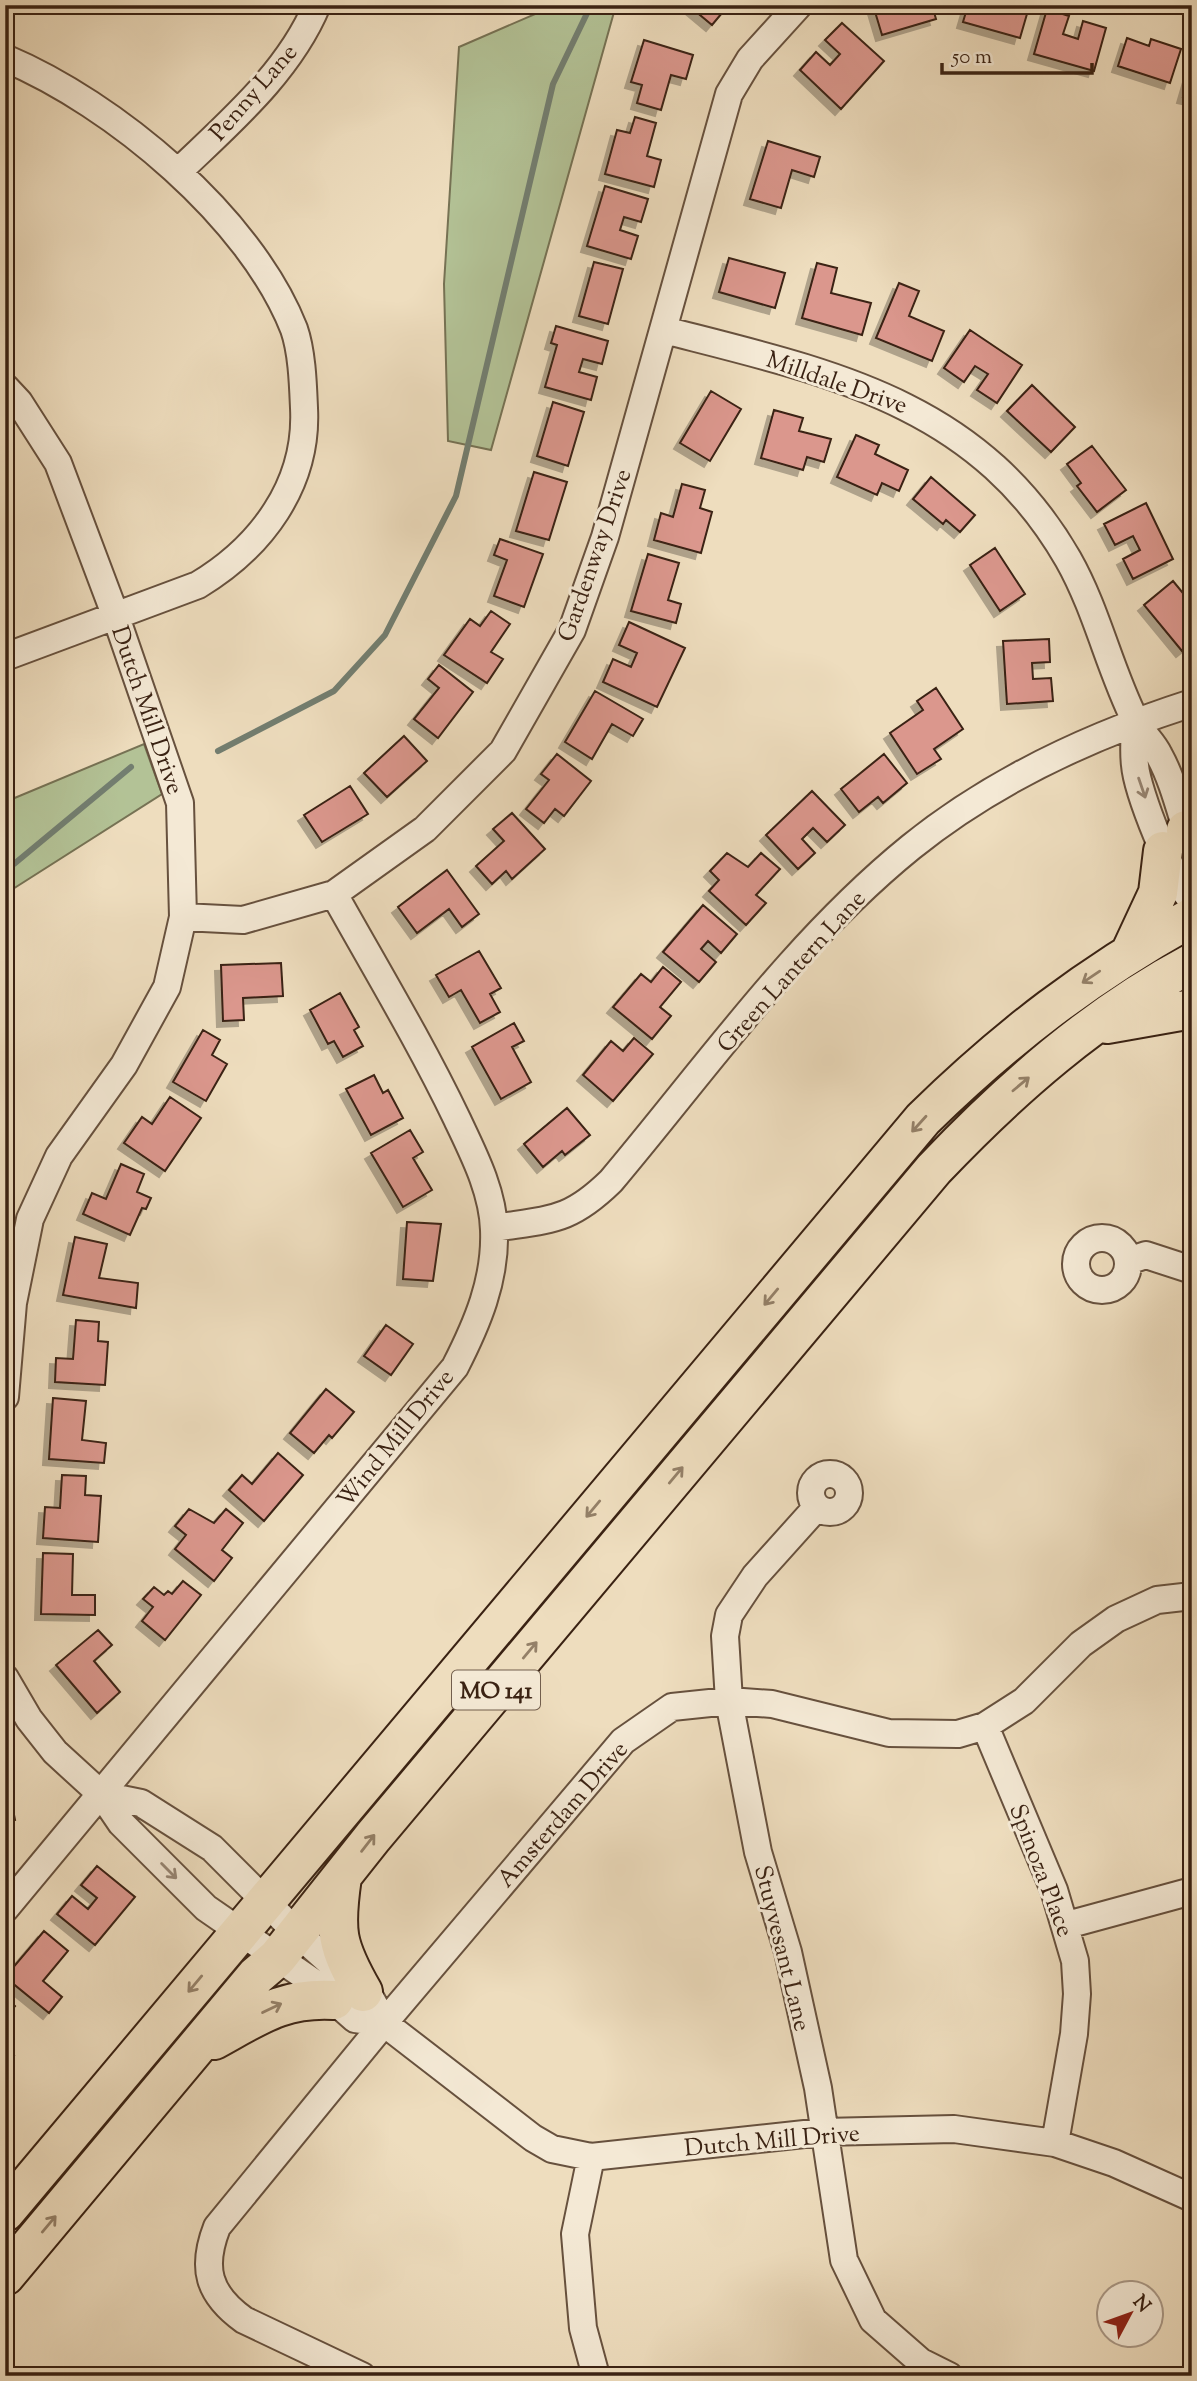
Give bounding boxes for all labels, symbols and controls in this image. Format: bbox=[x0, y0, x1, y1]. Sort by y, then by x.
scale bar bbox=[942, 32, 1092, 76]
street label: Penny Lane bbox=[203, 37, 306, 149]
text: 50 m bbox=[951, 43, 992, 73]
street label: Milldale Drive bbox=[761, 344, 911, 424]
street label: Gardenway Drive bbox=[550, 465, 641, 647]
street label: Dutch Mill Drive bbox=[101, 622, 191, 799]
one-way arrow bbox=[1136, 777, 1149, 799]
street label: Green Lantern Lane bbox=[710, 884, 875, 1061]
one-way arrow bbox=[1082, 970, 1101, 984]
one-way arrow bbox=[1012, 1076, 1030, 1092]
one-way arrow bbox=[910, 1115, 927, 1132]
one-way arrow bbox=[763, 1288, 779, 1306]
street label: Wind Mill Drive bbox=[330, 1363, 463, 1516]
one-way arrow bbox=[668, 1467, 684, 1485]
one-way arrow bbox=[585, 1500, 601, 1518]
one-way arrow bbox=[522, 1641, 538, 1659]
road number: MO 141 bbox=[452, 1670, 540, 1709]
street label: Amsterdam Drive bbox=[490, 1735, 637, 1896]
street label: Spinoza Place bbox=[999, 1799, 1081, 1942]
one-way arrow bbox=[361, 1835, 376, 1853]
street label: Stuyvesant Lane bbox=[744, 1862, 818, 2035]
one-way arrow bbox=[161, 1863, 178, 1880]
one-way arrow bbox=[187, 1975, 203, 1993]
one-way arrow bbox=[261, 2001, 282, 2015]
street label: Dutch Mill Drive bbox=[683, 2117, 861, 2167]
one-way arrow bbox=[41, 2215, 57, 2233]
north arrow bbox=[1096, 2280, 1166, 2350]
text: N bbox=[1126, 2290, 1156, 2319]

